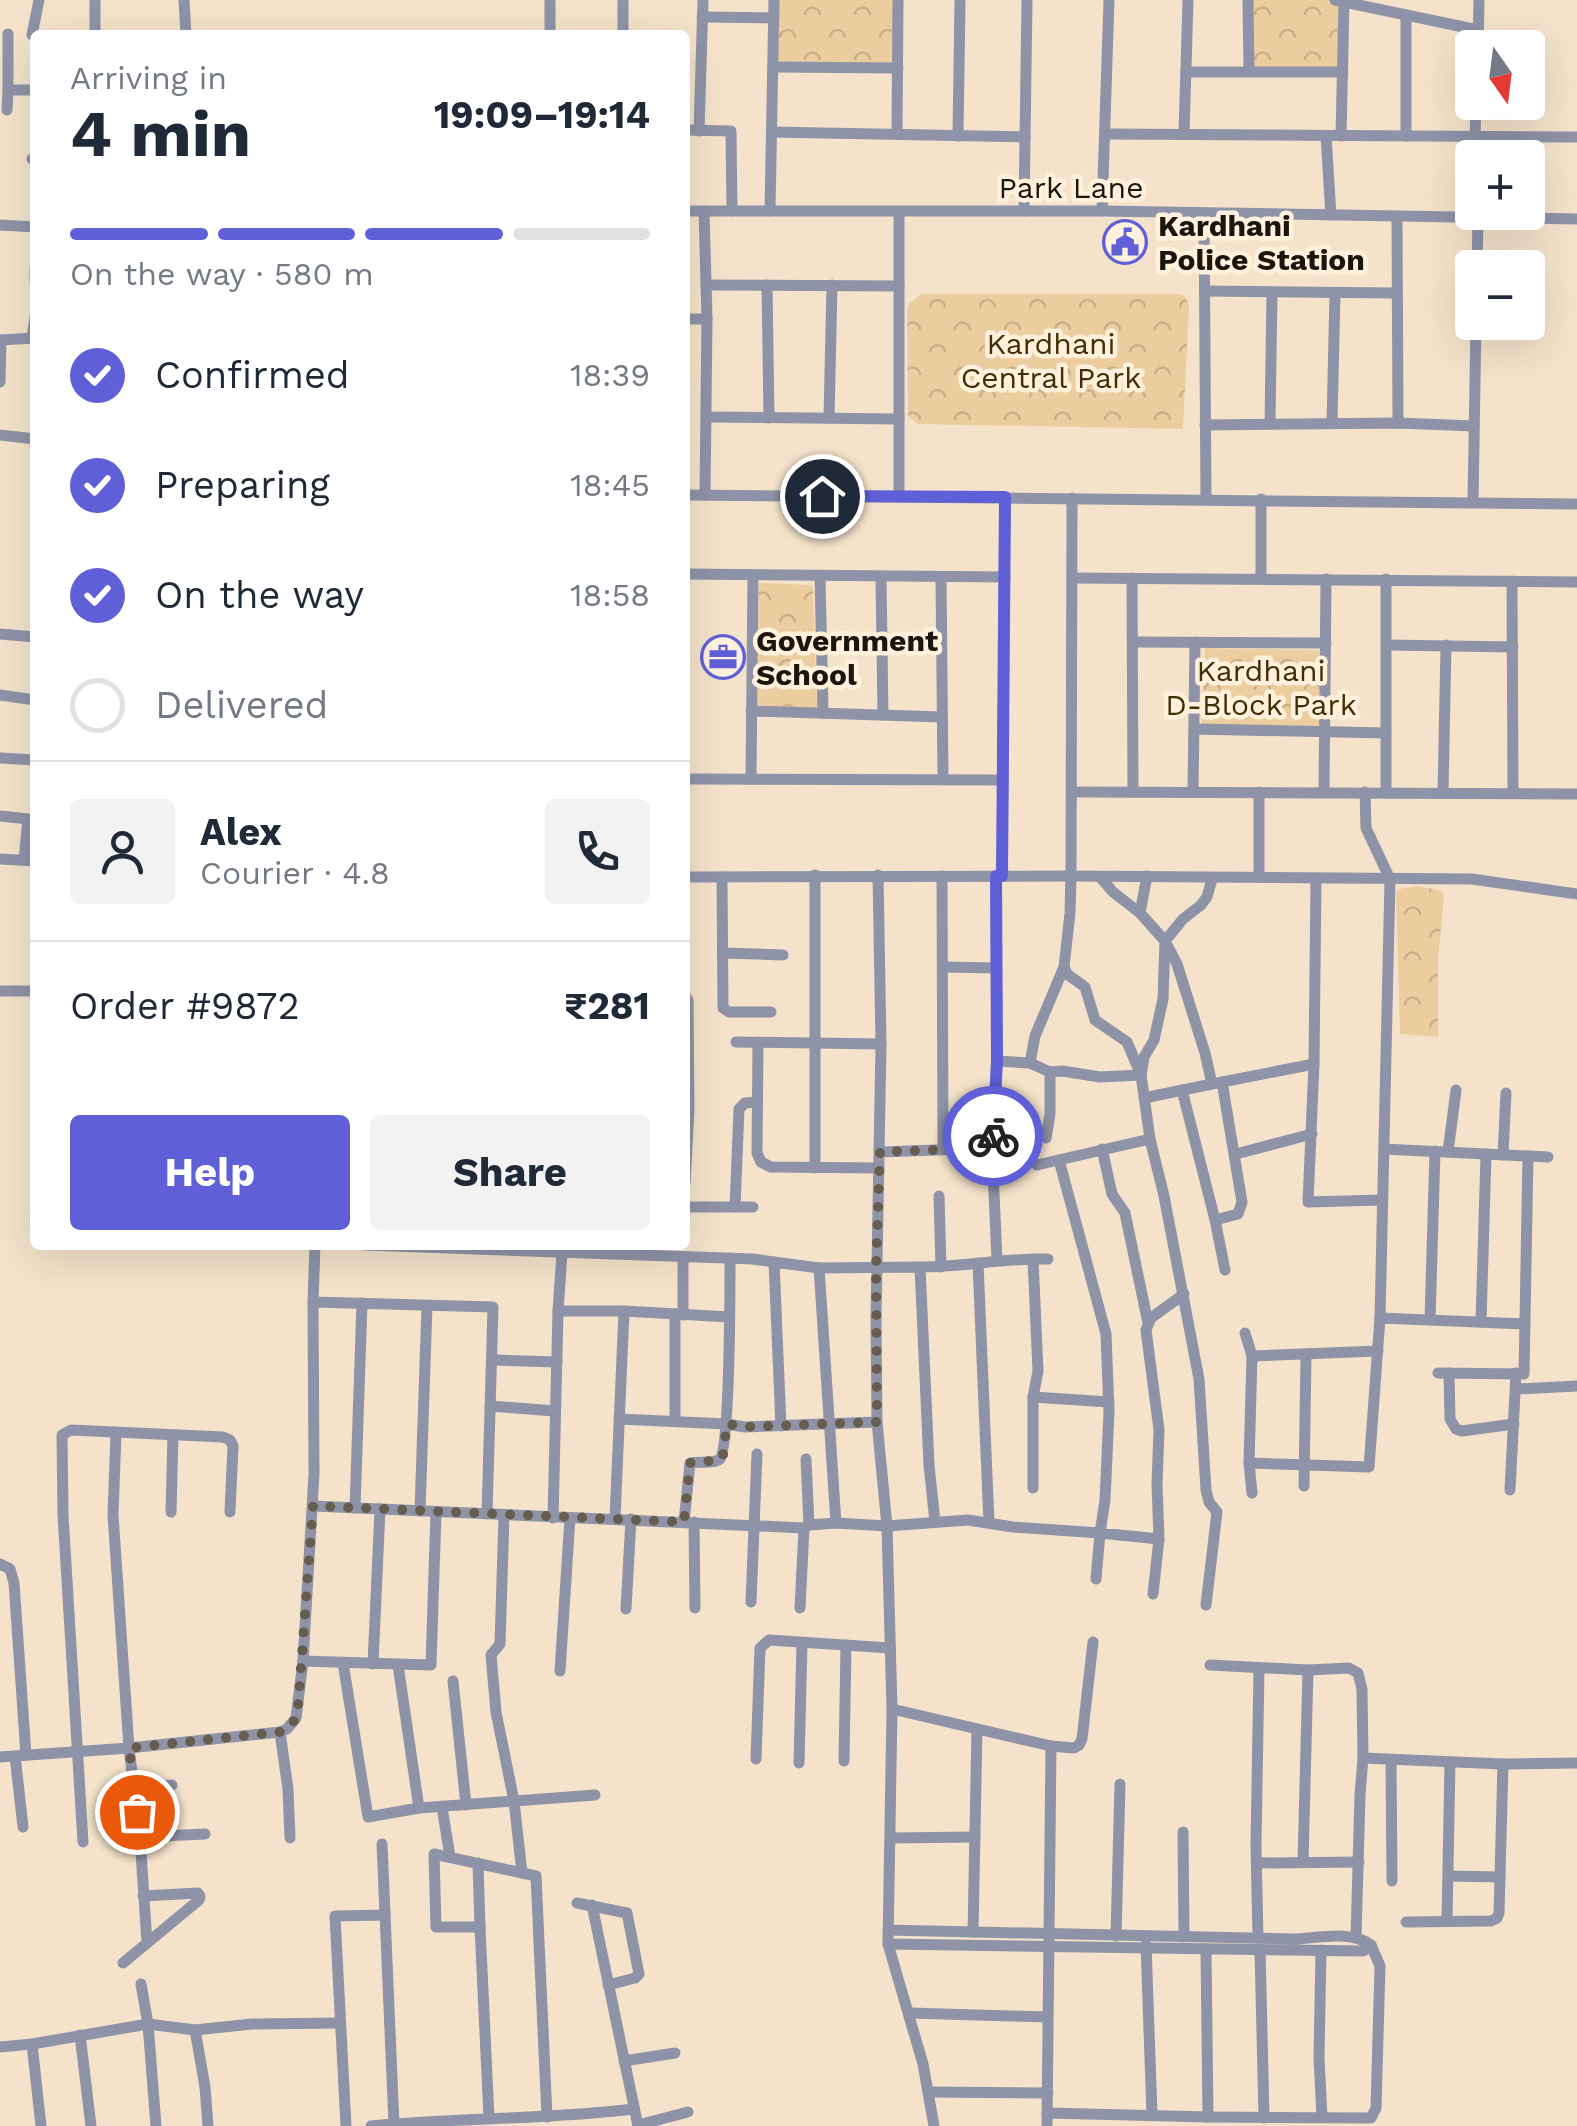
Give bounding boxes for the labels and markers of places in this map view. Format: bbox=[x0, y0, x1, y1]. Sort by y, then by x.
place label: Kardhani Police Station bbox=[1158, 208, 1365, 277]
public building icon: Kardhani Police Station bbox=[1102, 219, 1148, 265]
pin bbox=[780, 454, 865, 539]
place label: Government School bbox=[756, 623, 938, 692]
office icon: Government School bbox=[700, 634, 746, 680]
pin bbox=[95, 1770, 180, 1855]

